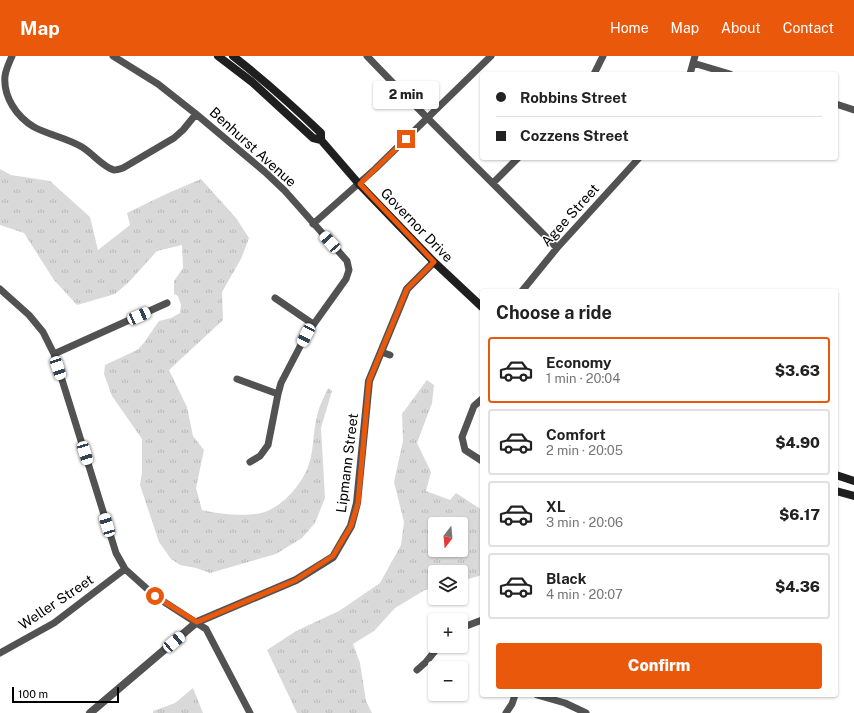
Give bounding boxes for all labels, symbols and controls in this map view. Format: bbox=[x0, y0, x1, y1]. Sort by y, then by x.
text: Map bbox=[20, 17, 60, 39]
text: Home bbox=[610, 20, 649, 36]
text: Map bbox=[671, 20, 699, 36]
text: About bbox=[721, 20, 761, 36]
text: Contact bbox=[783, 20, 834, 36]
callout: 2 min bbox=[373, 81, 439, 109]
text: 2 min bbox=[389, 87, 423, 102]
text: Robbins Street bbox=[520, 89, 627, 106]
street label: Benhurst Avenue bbox=[206, 104, 300, 190]
text: Cozzens Street bbox=[520, 127, 629, 144]
route end bbox=[397, 130, 415, 148]
street label: Agee Street bbox=[538, 181, 602, 249]
street label: Governor Drive bbox=[378, 185, 456, 265]
car bbox=[318, 229, 342, 255]
text: Choose a ride bbox=[496, 302, 612, 323]
car bbox=[126, 306, 152, 326]
car bbox=[295, 322, 317, 348]
icon: car bbox=[498, 352, 534, 388]
text: Economy bbox=[546, 354, 611, 371]
car bbox=[49, 355, 67, 381]
text: $3.63 bbox=[775, 362, 820, 379]
text: 1 min · 20:04 bbox=[546, 371, 620, 386]
street label: Lipmann Street bbox=[333, 412, 361, 514]
icon: car bbox=[498, 424, 534, 460]
text: Comfort bbox=[546, 426, 606, 443]
text: $4.90 bbox=[775, 434, 820, 451]
car bbox=[76, 440, 94, 466]
text: 2 min · 20:05 bbox=[546, 443, 623, 458]
icon: car bbox=[498, 496, 534, 532]
text: XL bbox=[546, 498, 565, 515]
text: $6.17 bbox=[779, 506, 820, 523]
car bbox=[98, 512, 116, 538]
text: 3 min · 20:06 bbox=[546, 515, 623, 530]
north arrow bbox=[428, 517, 468, 557]
map controls bbox=[428, 517, 468, 701]
button: layers bbox=[428, 565, 468, 605]
icon: car bbox=[498, 568, 534, 604]
text: Black bbox=[546, 570, 586, 587]
street label: Weller Street bbox=[16, 571, 96, 633]
text: $4.36 bbox=[775, 578, 820, 595]
route start bbox=[146, 587, 164, 605]
text: 4 min · 20:07 bbox=[546, 587, 623, 602]
button: + bbox=[428, 613, 468, 653]
car bbox=[161, 630, 187, 654]
button: Confirm bbox=[496, 643, 822, 689]
button: − bbox=[428, 661, 468, 701]
scale bar bbox=[12, 685, 119, 704]
text: 100 m bbox=[18, 688, 48, 700]

